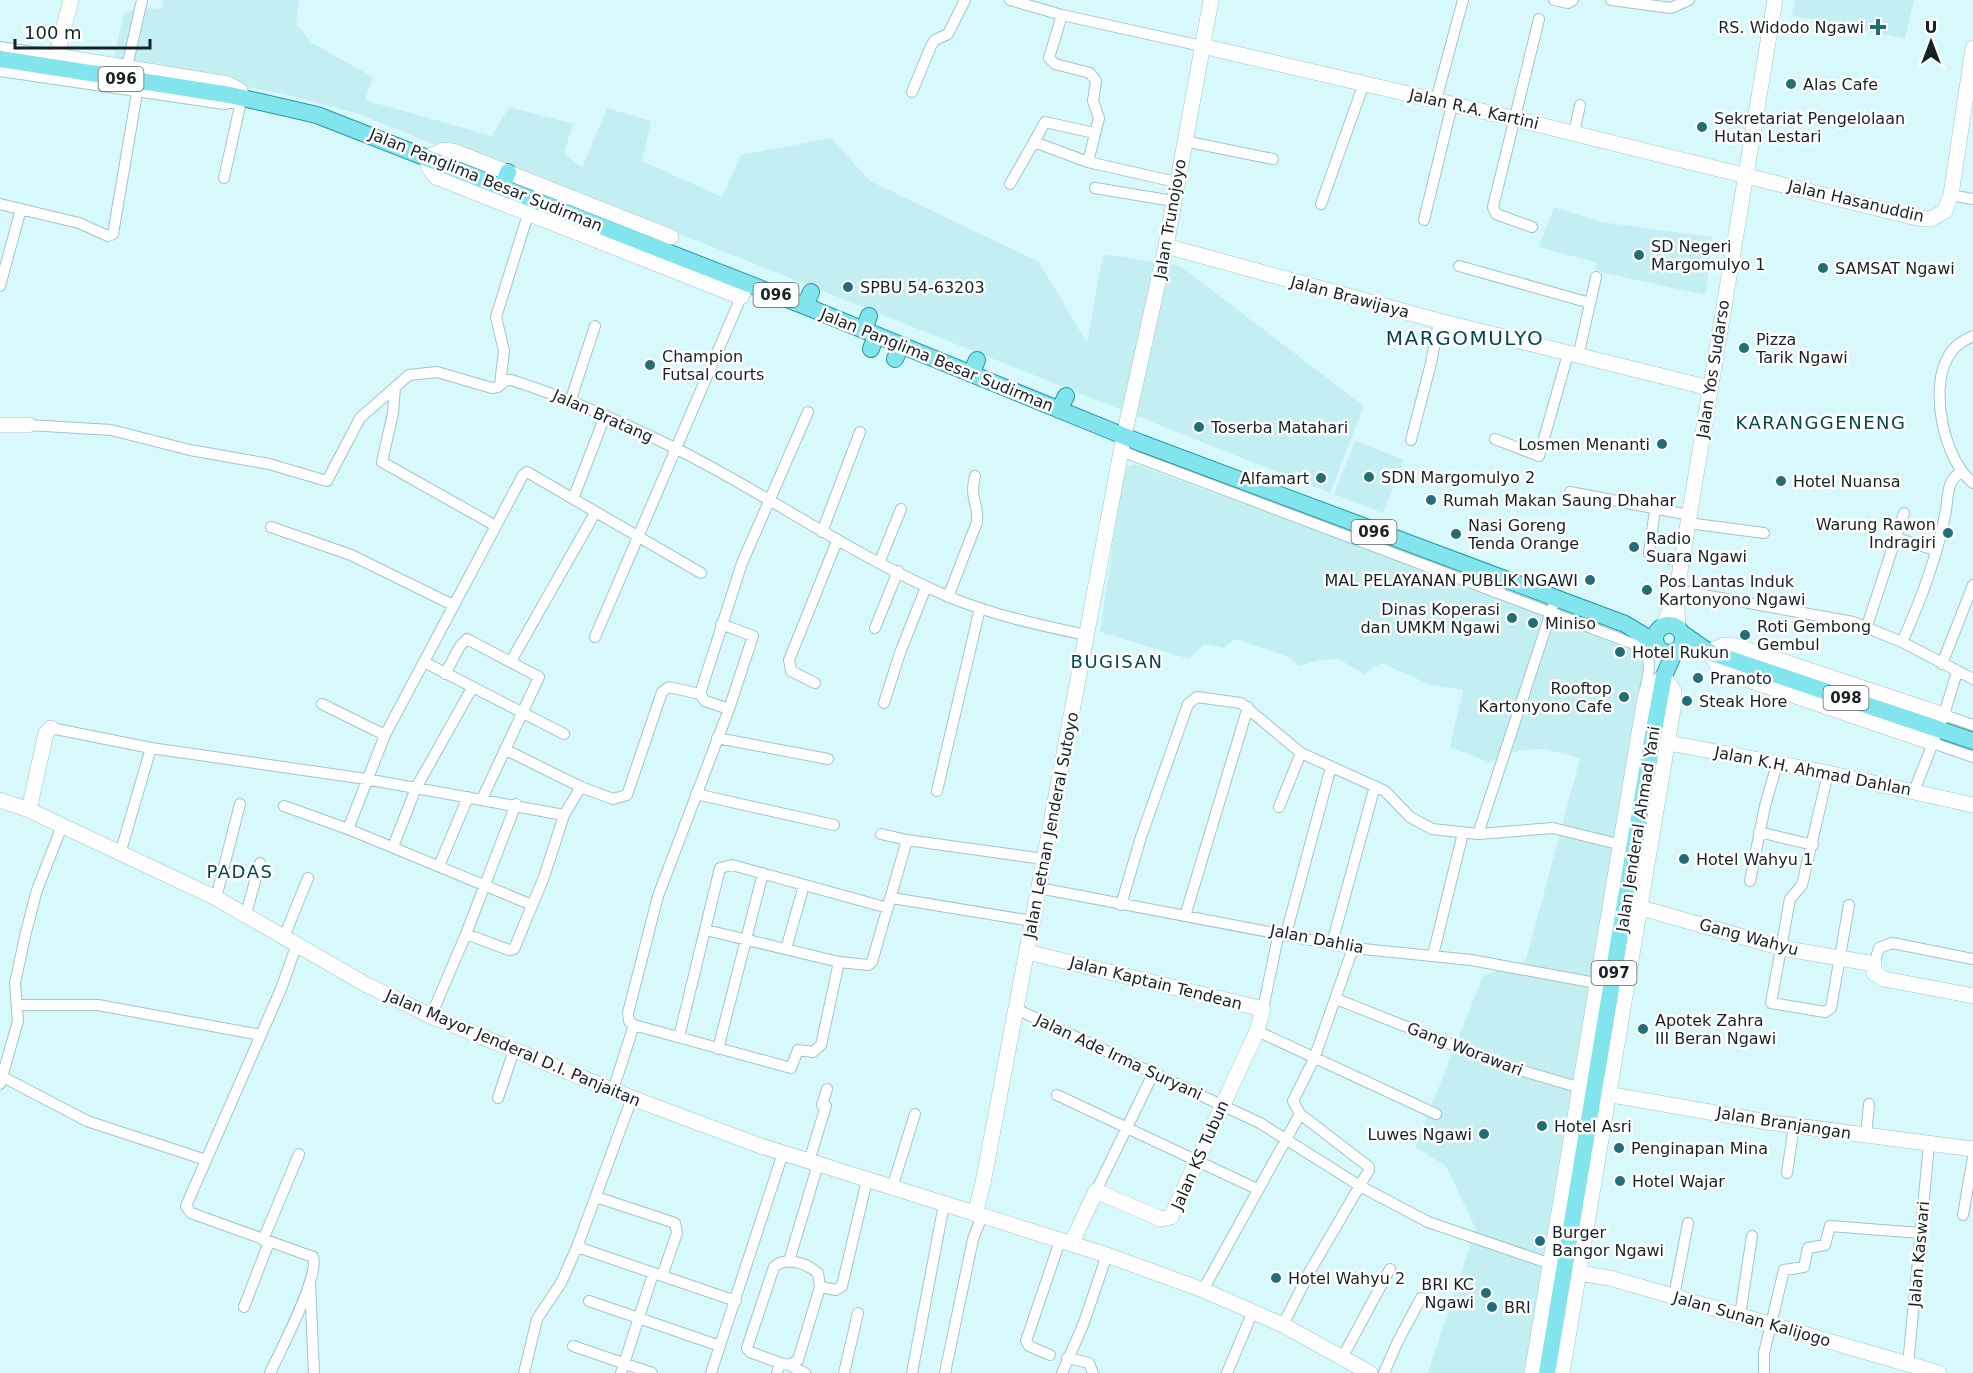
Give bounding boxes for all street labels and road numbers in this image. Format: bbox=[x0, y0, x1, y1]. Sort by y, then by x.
road number: 096 bbox=[98, 67, 144, 91]
street label: Jalan R.A. Kartini bbox=[1406, 85, 1541, 133]
street label: Jalan Panglima Besar Sudirman bbox=[366, 124, 605, 236]
street label: Jalan Trunojoyo bbox=[1150, 157, 1190, 281]
street label: Jalan Hasanuddin bbox=[1785, 176, 1926, 226]
street label: Jalan Brawijaya bbox=[1287, 272, 1412, 322]
road number: 096 bbox=[754, 283, 798, 307]
street label: Jalan Yos Sudarso bbox=[1693, 298, 1733, 441]
street label: Jalan Panglima Besar Sudirman bbox=[817, 304, 1056, 416]
street label: Jalan Bratang bbox=[549, 385, 656, 447]
road number: 096 bbox=[1352, 520, 1396, 544]
road number: 098 bbox=[1824, 686, 1868, 710]
street label: Jalan Letnan Jenderal Sutoyo bbox=[1020, 710, 1082, 941]
street label: Jalan Jenderal Ahmad Yani bbox=[1612, 725, 1664, 934]
street label: Jalan K.H. Ahmad Dahlan bbox=[1712, 742, 1913, 799]
street label: Gang Wahyu bbox=[1697, 915, 1801, 959]
street label: Jalan Dahlia bbox=[1268, 920, 1365, 957]
street label: Jalan Kaptain Tendean bbox=[1067, 952, 1244, 1014]
road number: 097 bbox=[1592, 961, 1636, 985]
street label: Jalan Mayor Jenderal D.I. Panjaitan bbox=[382, 985, 643, 1111]
street label: Jalan Ade Irma Suryani bbox=[1032, 1010, 1205, 1104]
street label: Gang Worawari bbox=[1404, 1018, 1526, 1080]
street label: Jalan KS Tubun bbox=[1167, 1097, 1233, 1214]
street label: Jalan Branjangan bbox=[1714, 1103, 1853, 1143]
street label: Jalan Kaswari bbox=[1905, 1200, 1933, 1309]
street label: Jalan Sunan Kalijogo bbox=[1670, 1287, 1833, 1351]

